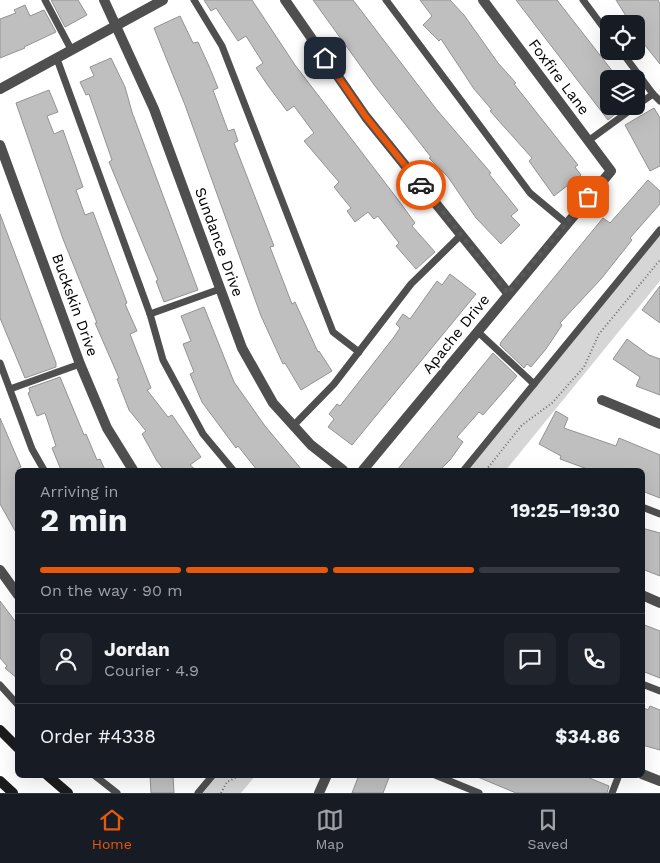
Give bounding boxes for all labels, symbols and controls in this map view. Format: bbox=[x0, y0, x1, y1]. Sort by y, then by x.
map controls bbox=[600, 15, 645, 115]
button: locate bbox=[600, 15, 645, 60]
street label: Foxfire Lane bbox=[525, 36, 593, 118]
pin bbox=[304, 37, 346, 79]
icon: home bbox=[311, 44, 339, 72]
button: layers bbox=[600, 70, 645, 115]
courier bbox=[396, 160, 446, 210]
icon: car bbox=[407, 171, 435, 199]
pin bbox=[567, 176, 609, 218]
icon: bag bbox=[574, 183, 602, 211]
street label: Sundance Drive bbox=[191, 185, 247, 299]
street label: Buckskin Drive bbox=[48, 251, 102, 359]
street label: Apache Drive bbox=[419, 291, 493, 377]
text: Arriving in bbox=[40, 482, 118, 501]
text: 19:25–19:30 bbox=[510, 499, 620, 522]
text: 2 min bbox=[40, 501, 128, 539]
text: On the way · 90 m bbox=[40, 581, 183, 600]
button: person bbox=[40, 633, 92, 685]
button: chat bbox=[504, 633, 556, 685]
button: phone bbox=[568, 633, 620, 685]
text: Jordan bbox=[104, 638, 170, 661]
text: Courier · 4.9 bbox=[104, 661, 199, 680]
text: Order #4338 bbox=[40, 725, 156, 748]
text: $34.86 bbox=[555, 725, 620, 748]
tab: Home bbox=[92, 806, 132, 852]
tab: Map bbox=[315, 806, 344, 852]
tab: Saved bbox=[528, 806, 568, 852]

